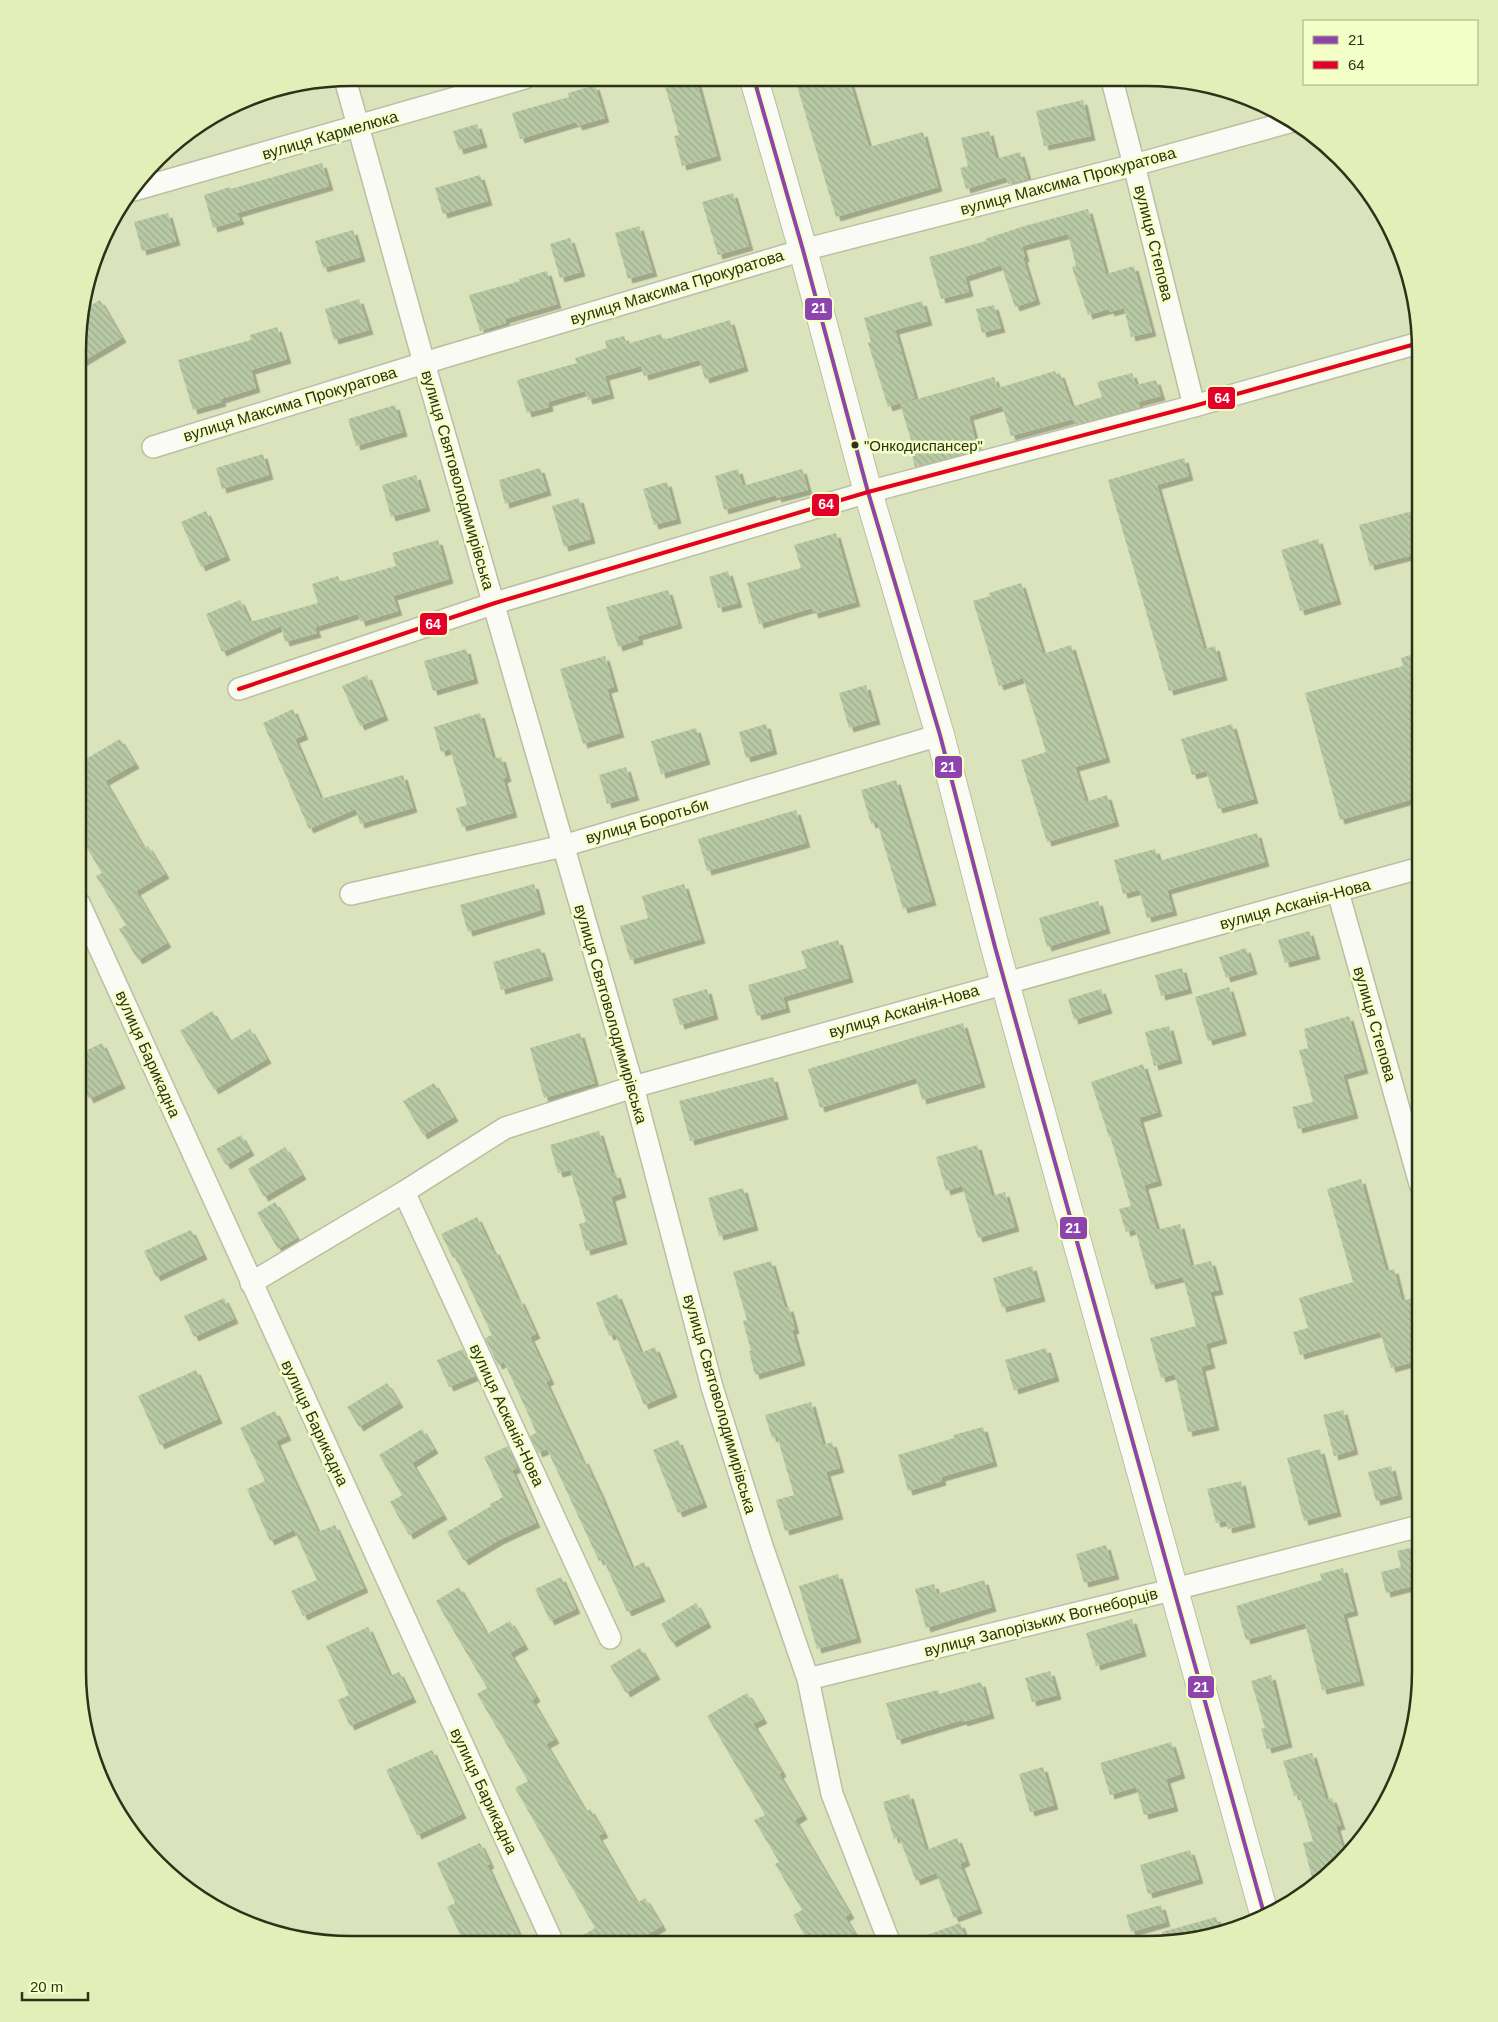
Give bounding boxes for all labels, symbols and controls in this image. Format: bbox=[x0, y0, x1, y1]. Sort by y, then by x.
legend bbox=[1303, 20, 1478, 85]
text: 21 bbox=[1348, 31, 1365, 48]
text: 64 bbox=[1348, 56, 1365, 73]
street label: вулиця Кармелюка bbox=[260, 107, 400, 163]
street label: вулиця Максима Прокуратова bbox=[958, 144, 1178, 218]
street label: вулиця Степова bbox=[1131, 183, 1177, 303]
street label: вулиця Максима Прокуратова bbox=[568, 246, 786, 328]
line badge: 21 bbox=[804, 297, 833, 321]
text: 21 bbox=[811, 300, 827, 316]
street label: вулиця Максима Прокуратова bbox=[181, 363, 399, 445]
street label: вулиця Святоволодимирівська bbox=[418, 368, 498, 592]
line badge: 64 bbox=[1207, 386, 1236, 410]
text: 64 bbox=[1214, 390, 1230, 406]
place label: "Онкодиспансер" bbox=[864, 437, 983, 454]
marker: "Онкодиспансер" bbox=[850, 440, 860, 450]
line badge: 64 bbox=[811, 493, 840, 517]
text: 64 bbox=[818, 496, 834, 512]
line badge: 64 bbox=[419, 612, 448, 636]
text: 64 bbox=[425, 616, 441, 632]
line badge: 21 bbox=[934, 755, 963, 779]
text: 21 bbox=[940, 759, 956, 775]
street label: вулиця Боротьби bbox=[584, 795, 710, 847]
street label: вулиця Асканія-Нова bbox=[1218, 876, 1372, 932]
street label: вулиця Святоволодимирівська bbox=[571, 902, 651, 1126]
street label: вулиця Степова bbox=[1350, 965, 1400, 1084]
street label: вулиця Асканія-Нова bbox=[827, 981, 981, 1041]
street label: вулиця Барикадна bbox=[112, 988, 184, 1120]
line badge: 21 bbox=[1059, 1216, 1088, 1240]
text: 21 bbox=[1065, 1220, 1081, 1236]
street label: вулиця Святоволодимирівська bbox=[680, 1292, 760, 1516]
street label: вулиця Асканія-Нова bbox=[466, 1341, 548, 1489]
street label: вулиця Барикадна bbox=[278, 1357, 352, 1489]
street label: вулиця Запорізьких Вогнеборців bbox=[922, 1585, 1160, 1659]
line badge: 21 bbox=[1187, 1675, 1215, 1699]
text: 21 bbox=[1193, 1679, 1209, 1695]
street label: вулиця Барикадна bbox=[447, 1725, 521, 1857]
scale bar bbox=[22, 1970, 89, 2002]
text: 20 m bbox=[30, 1978, 63, 1995]

